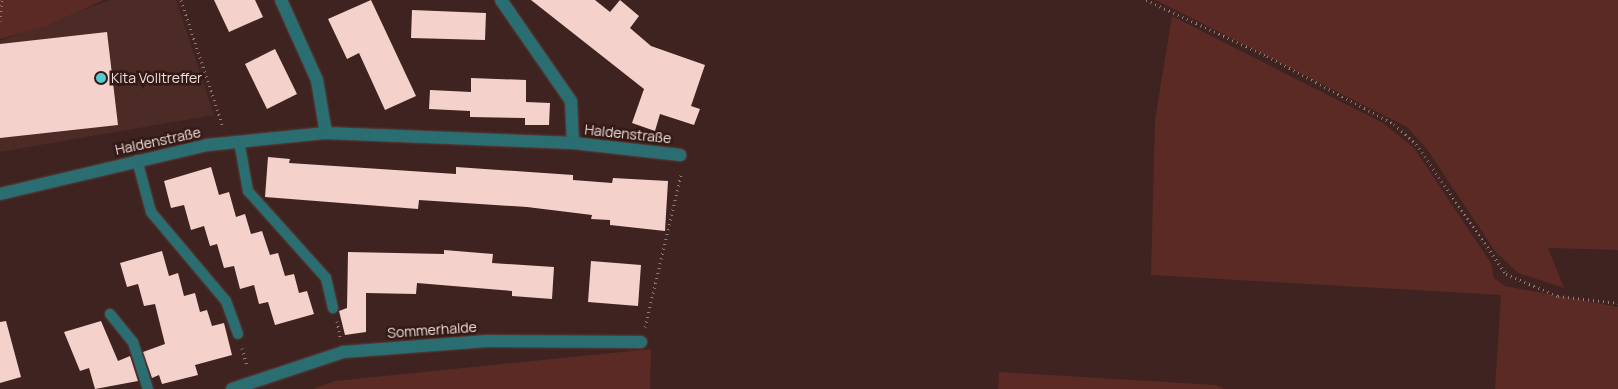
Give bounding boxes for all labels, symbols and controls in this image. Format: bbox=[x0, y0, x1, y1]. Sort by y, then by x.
place label: Kita Volltreffer bbox=[111, 70, 202, 86]
marker: Kita Volltreffer bbox=[95, 72, 107, 84]
street label: Haldenstraße bbox=[584, 121, 672, 147]
street label: Haldenstraße bbox=[114, 124, 202, 158]
street label: Sommerhalde bbox=[387, 318, 477, 342]

